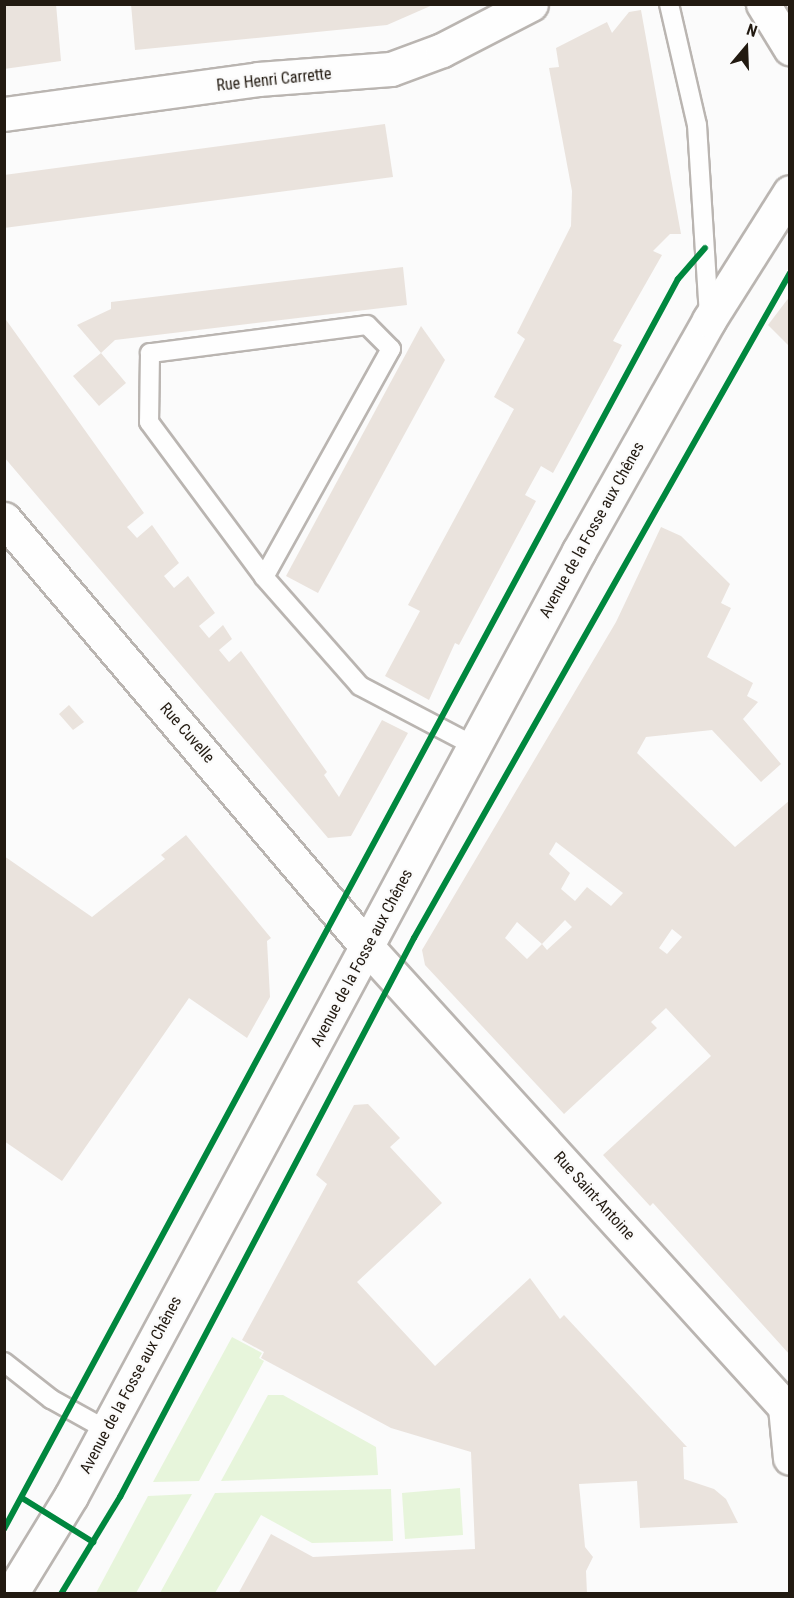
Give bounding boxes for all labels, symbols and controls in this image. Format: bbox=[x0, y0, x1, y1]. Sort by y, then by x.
north arrow bbox=[716, 18, 776, 78]
text: N bbox=[744, 20, 760, 41]
street label: Rue Henri Carrette bbox=[216, 64, 332, 96]
street label: Avenue de la Fosse aux Chênes bbox=[536, 439, 648, 621]
street label: Rue Cuvelle bbox=[156, 699, 218, 767]
street label: Avenue de la Fosse aux Chênes bbox=[307, 866, 417, 1050]
street label: Rue Saint-Antoine bbox=[549, 1148, 639, 1244]
street label: Avenue de la Fosse aux Chênes bbox=[76, 1293, 186, 1477]

